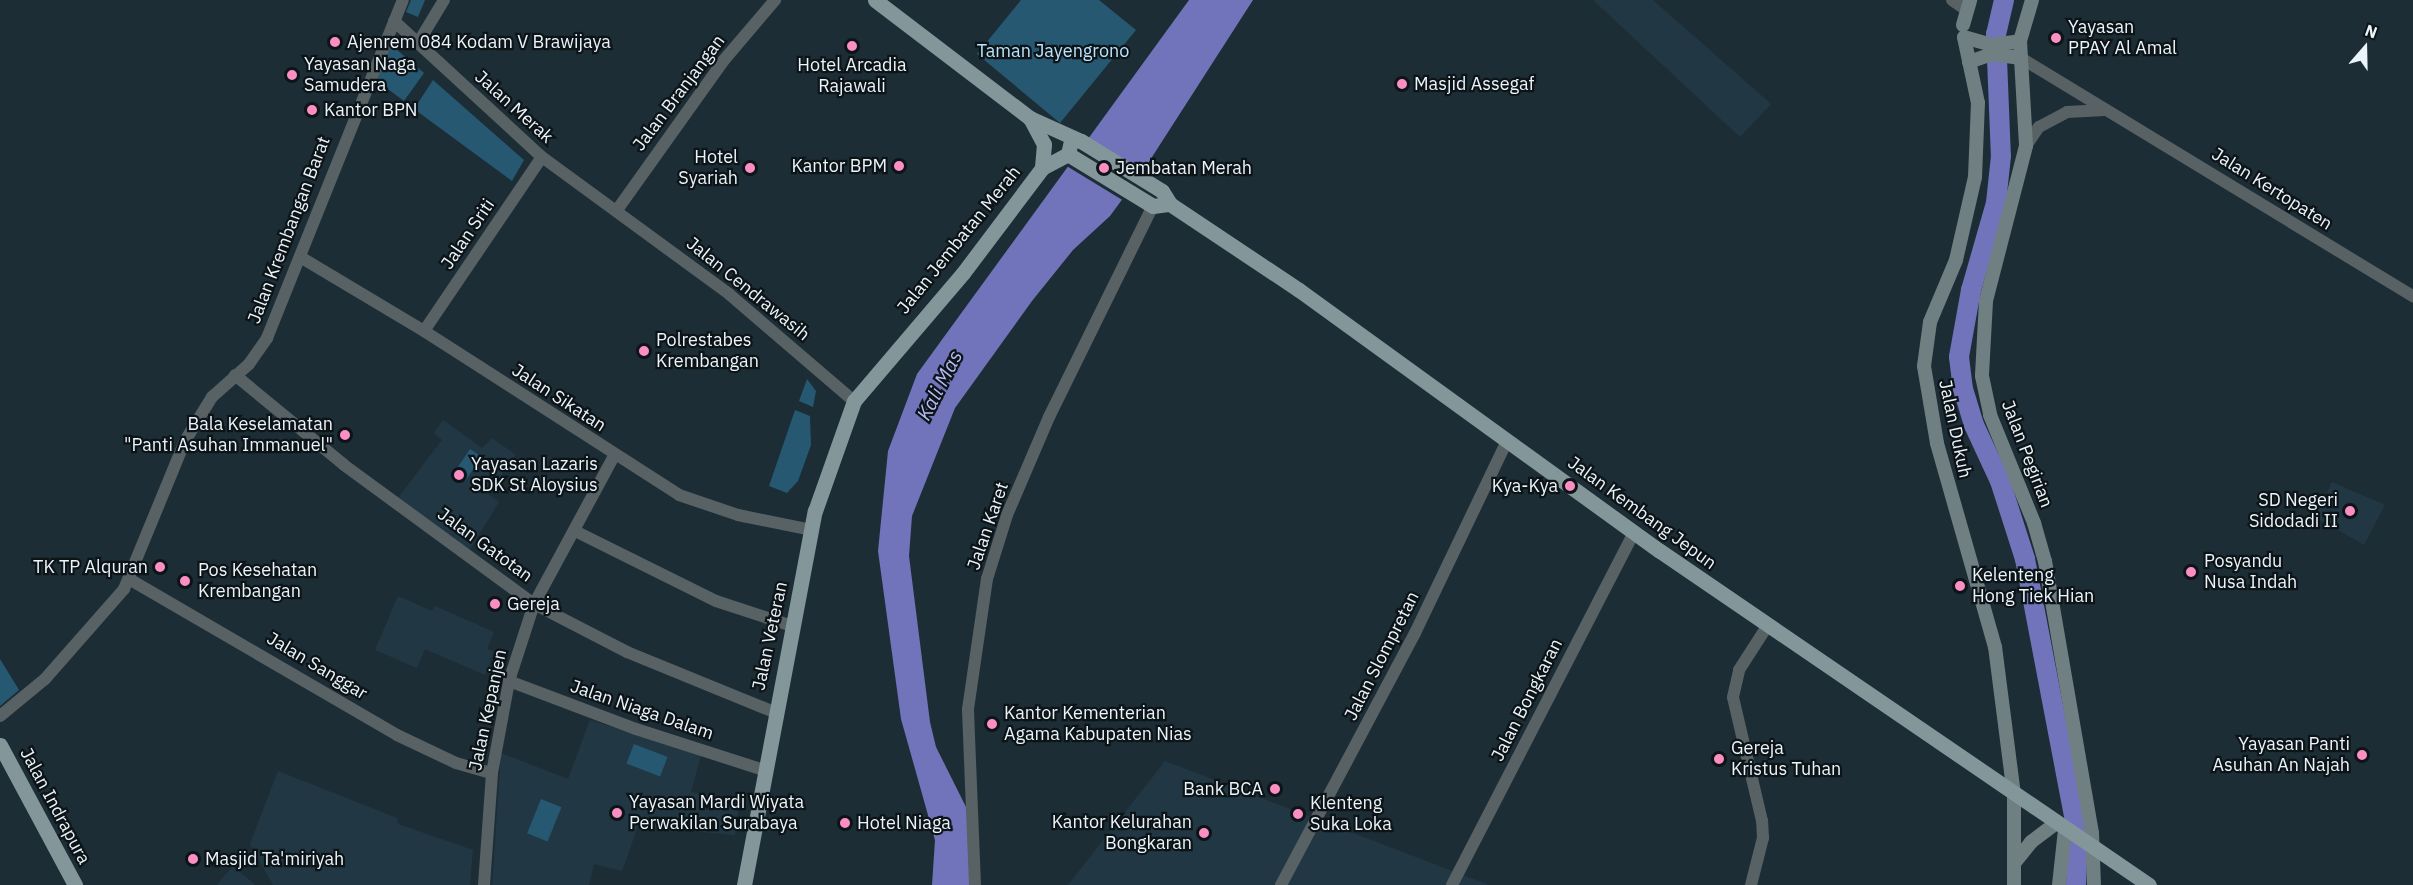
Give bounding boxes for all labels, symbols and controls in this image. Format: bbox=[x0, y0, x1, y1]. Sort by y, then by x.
place label: Yayasan PPAY Al Amal bbox=[2068, 17, 2177, 60]
north arrow bbox=[2335, 18, 2395, 78]
text: N bbox=[2362, 20, 2380, 42]
place label: Ajenrem 084 Kodam V Brawijaya bbox=[347, 31, 611, 53]
street label: Jalan Branjangan bbox=[628, 31, 730, 155]
marker: Yayasan PPAY Al Amal bbox=[2049, 31, 2063, 45]
marker: Ajenrem 084 Kodam V Brawijaya bbox=[328, 35, 342, 49]
marker: Hotel Arcadia Rajawali bbox=[845, 39, 859, 53]
park label: Taman Jayengrono bbox=[977, 40, 1129, 62]
place label: Yayasan Naga Samudera bbox=[304, 54, 416, 97]
place label: Hotel Arcadia Rajawali bbox=[797, 55, 907, 98]
street label: Jalan Merak bbox=[470, 66, 558, 148]
marker: Yayasan Naga Samudera bbox=[285, 68, 299, 82]
place label: Masjid Assegaf bbox=[1414, 73, 1534, 95]
marker: Masjid Assegaf bbox=[1395, 77, 1409, 91]
place label: Kantor BPN bbox=[324, 99, 418, 121]
marker: Kantor BPN bbox=[305, 103, 319, 117]
street label: Jalan Krembangan Barat bbox=[243, 133, 335, 327]
street label: Jalan Kertopaten bbox=[2208, 143, 2336, 235]
place label: Hotel Syariah bbox=[678, 147, 738, 190]
place label: Kantor BPM bbox=[792, 155, 887, 177]
place label: Jembatan Merah bbox=[1116, 157, 1252, 179]
marker: Kantor BPM bbox=[892, 159, 906, 173]
marker: Hotel Syariah bbox=[743, 161, 757, 175]
marker: Jembatan Merah bbox=[1097, 161, 1111, 175]
street label: Jalan Jembatan Merah bbox=[893, 162, 1025, 318]
street label: Jalan Sriti bbox=[437, 195, 499, 273]
street label: Jalan Cendrawasih bbox=[682, 233, 814, 345]
place label: Polrestabes Krembangan bbox=[656, 330, 759, 372]
marker: Polrestabes Krembangan bbox=[637, 344, 651, 358]
water label: Kali Mas bbox=[911, 346, 967, 424]
street label: Jalan Sikatan bbox=[508, 360, 610, 436]
street label: Jalan Dukuh bbox=[1934, 378, 1976, 480]
street label: Jalan Pegirian bbox=[1997, 397, 2057, 511]
place label: Bala Keselamatan "Panti Asuhan Immanuel" bbox=[124, 414, 333, 456]
marker: Bala Keselamatan "Panti Asuhan Immanuel" bbox=[338, 428, 352, 442]
street label: Jalan Kembang Jepun bbox=[1564, 452, 1720, 574]
place label: Yayasan Lazaris SDK St Aloysius bbox=[471, 454, 598, 496]
marker: Yayasan Lazaris SDK St Aloysius bbox=[452, 468, 466, 482]
place label: Kya-Kya bbox=[1492, 475, 1558, 497]
street label: Jalan Karet bbox=[963, 479, 1013, 573]
marker: Kya-Kya bbox=[1563, 479, 1577, 493]
place label: SD Negeri Sidodadi II bbox=[2249, 490, 2338, 532]
street label: Jalan Gatotan bbox=[433, 503, 537, 587]
marker: SD Negeri Sidodadi II bbox=[2343, 504, 2357, 518]
place label: Posyandu Nusa Indah bbox=[2204, 551, 2297, 594]
place label: TK TP Alquran bbox=[33, 556, 148, 578]
marker: TK TP Alquran bbox=[153, 560, 167, 574]
place label: Pos Kesehatan Krembangan bbox=[198, 560, 317, 602]
marker: Posyandu Nusa Indah bbox=[2182, 563, 2200, 581]
place label: Kelenteng Hong Tiek Hian bbox=[1972, 565, 2094, 608]
marker: Pos Kesehatan Krembangan bbox=[176, 572, 194, 590]
marker: Kelenteng Hong Tiek Hian bbox=[1953, 579, 1967, 593]
street label: Jalan Veteran bbox=[748, 580, 792, 692]
street label: Jalan Slompretan bbox=[1340, 588, 1424, 724]
place label: Gereja bbox=[507, 593, 560, 615]
marker: Gereja bbox=[488, 597, 502, 611]
street label: Jalan Sanggar bbox=[263, 628, 371, 704]
street label: Jalan Bongkaran bbox=[1487, 635, 1567, 765]
street label: Jalan Kepanjen bbox=[465, 647, 511, 773]
street label: Jalan Niaga Dalam bbox=[568, 675, 716, 745]
place label: Kantor Kementerian Agama Kabupaten Nias bbox=[1004, 703, 1192, 746]
marker: Kantor Kementerian Agama Kabupaten Nias bbox=[985, 717, 999, 731]
place label: Yayasan Panti Asuhan An Najah bbox=[2212, 734, 2350, 777]
place label: Gereja Kristus Tuhan bbox=[1731, 738, 1841, 780]
street label: Jalan Indrapura bbox=[15, 744, 95, 868]
marker: Yayasan Panti Asuhan An Najah bbox=[2355, 748, 2369, 762]
marker: Gereja Kristus Tuhan bbox=[1712, 752, 1726, 766]
place label: Bank BCA bbox=[1183, 778, 1263, 800]
marker: Bank BCA bbox=[1268, 782, 1282, 796]
place label: Yayasan Mardi Wiyata Perwakilan Surabaya bbox=[629, 792, 804, 834]
place label: Klenteng Suka Loka bbox=[1310, 793, 1392, 836]
marker: Yayasan Mardi Wiyata Perwakilan Surabaya bbox=[610, 806, 624, 820]
marker: Klenteng Suka Loka bbox=[1291, 807, 1305, 821]
place label: Hotel Niaga bbox=[857, 812, 951, 834]
place label: Kantor Kelurahan Bongkaran bbox=[1052, 812, 1192, 854]
marker: Hotel Niaga bbox=[838, 816, 852, 830]
marker: Kantor Kelurahan Bongkaran bbox=[1197, 826, 1211, 840]
place label: Masjid Ta'miriyah bbox=[205, 848, 344, 870]
marker: Masjid Ta'miriyah bbox=[186, 852, 200, 866]

